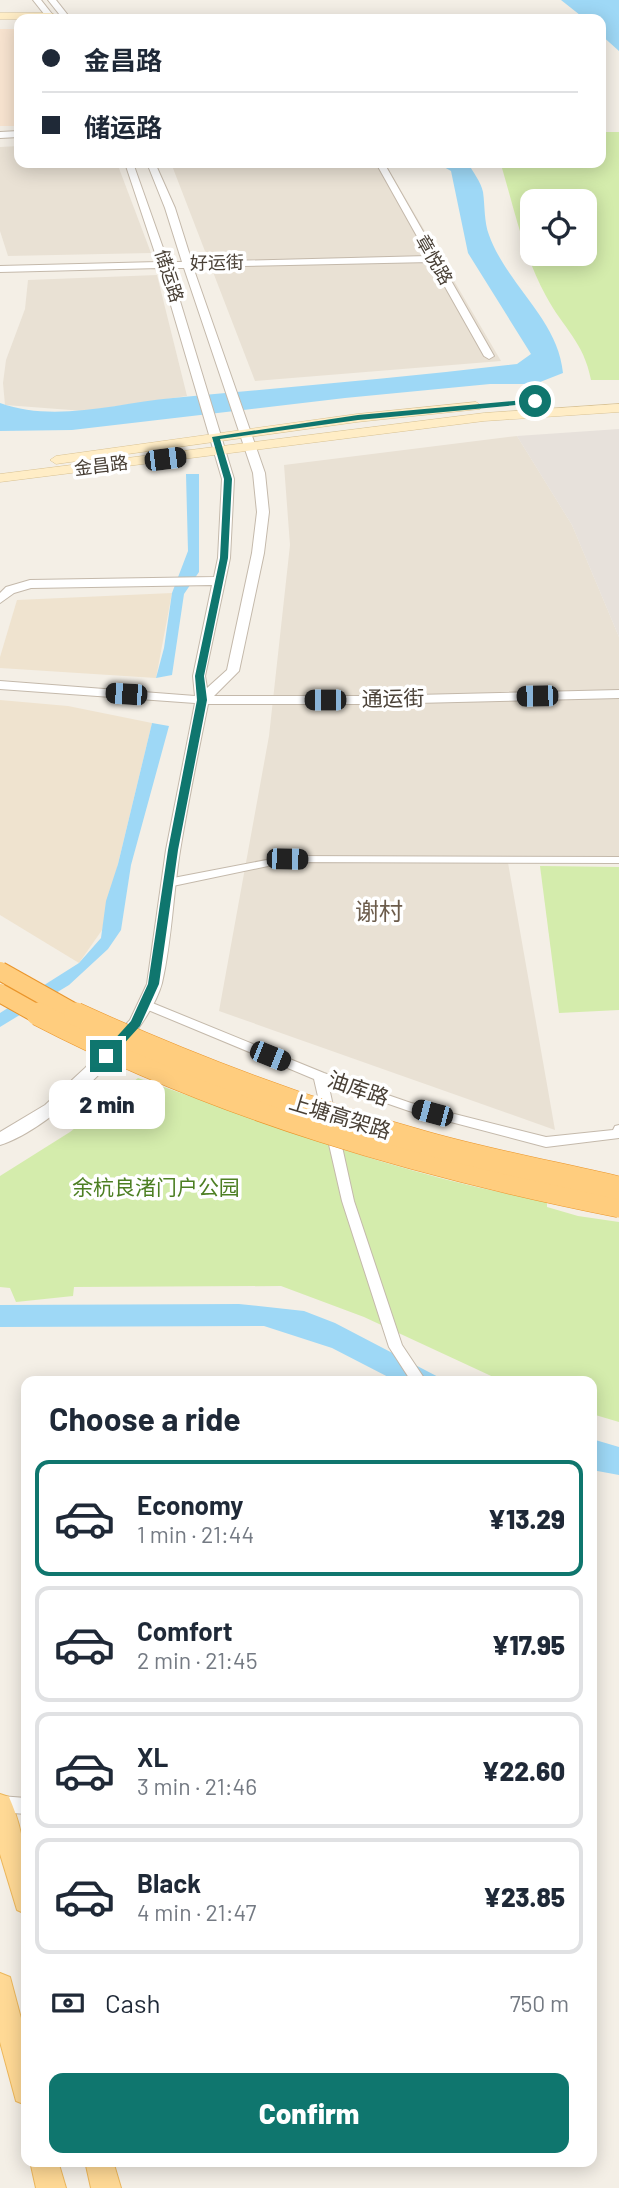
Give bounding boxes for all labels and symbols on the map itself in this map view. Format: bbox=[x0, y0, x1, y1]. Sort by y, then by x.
street label: 章悦路 bbox=[412, 231, 458, 288]
street label: 储运路 bbox=[151, 247, 189, 305]
street label: 好运街 bbox=[190, 251, 244, 273]
route start bbox=[519, 385, 551, 417]
car bbox=[143, 446, 188, 472]
street label: 金昌路 bbox=[73, 451, 129, 479]
car bbox=[105, 682, 148, 706]
street label: 通运街 bbox=[361, 684, 425, 711]
car bbox=[516, 685, 559, 707]
car bbox=[305, 690, 347, 711]
car bbox=[266, 848, 309, 870]
district label: 谢村 bbox=[355, 896, 403, 925]
car bbox=[247, 1038, 294, 1074]
route end bbox=[90, 1040, 122, 1072]
street label: 油库路 bbox=[325, 1066, 392, 1110]
callout: 2 min bbox=[48, 1080, 164, 1130]
street label: 上塘高架路 bbox=[287, 1088, 394, 1143]
car bbox=[409, 1097, 456, 1129]
park label: 余杭良渚门户公园 bbox=[72, 1174, 240, 1199]

